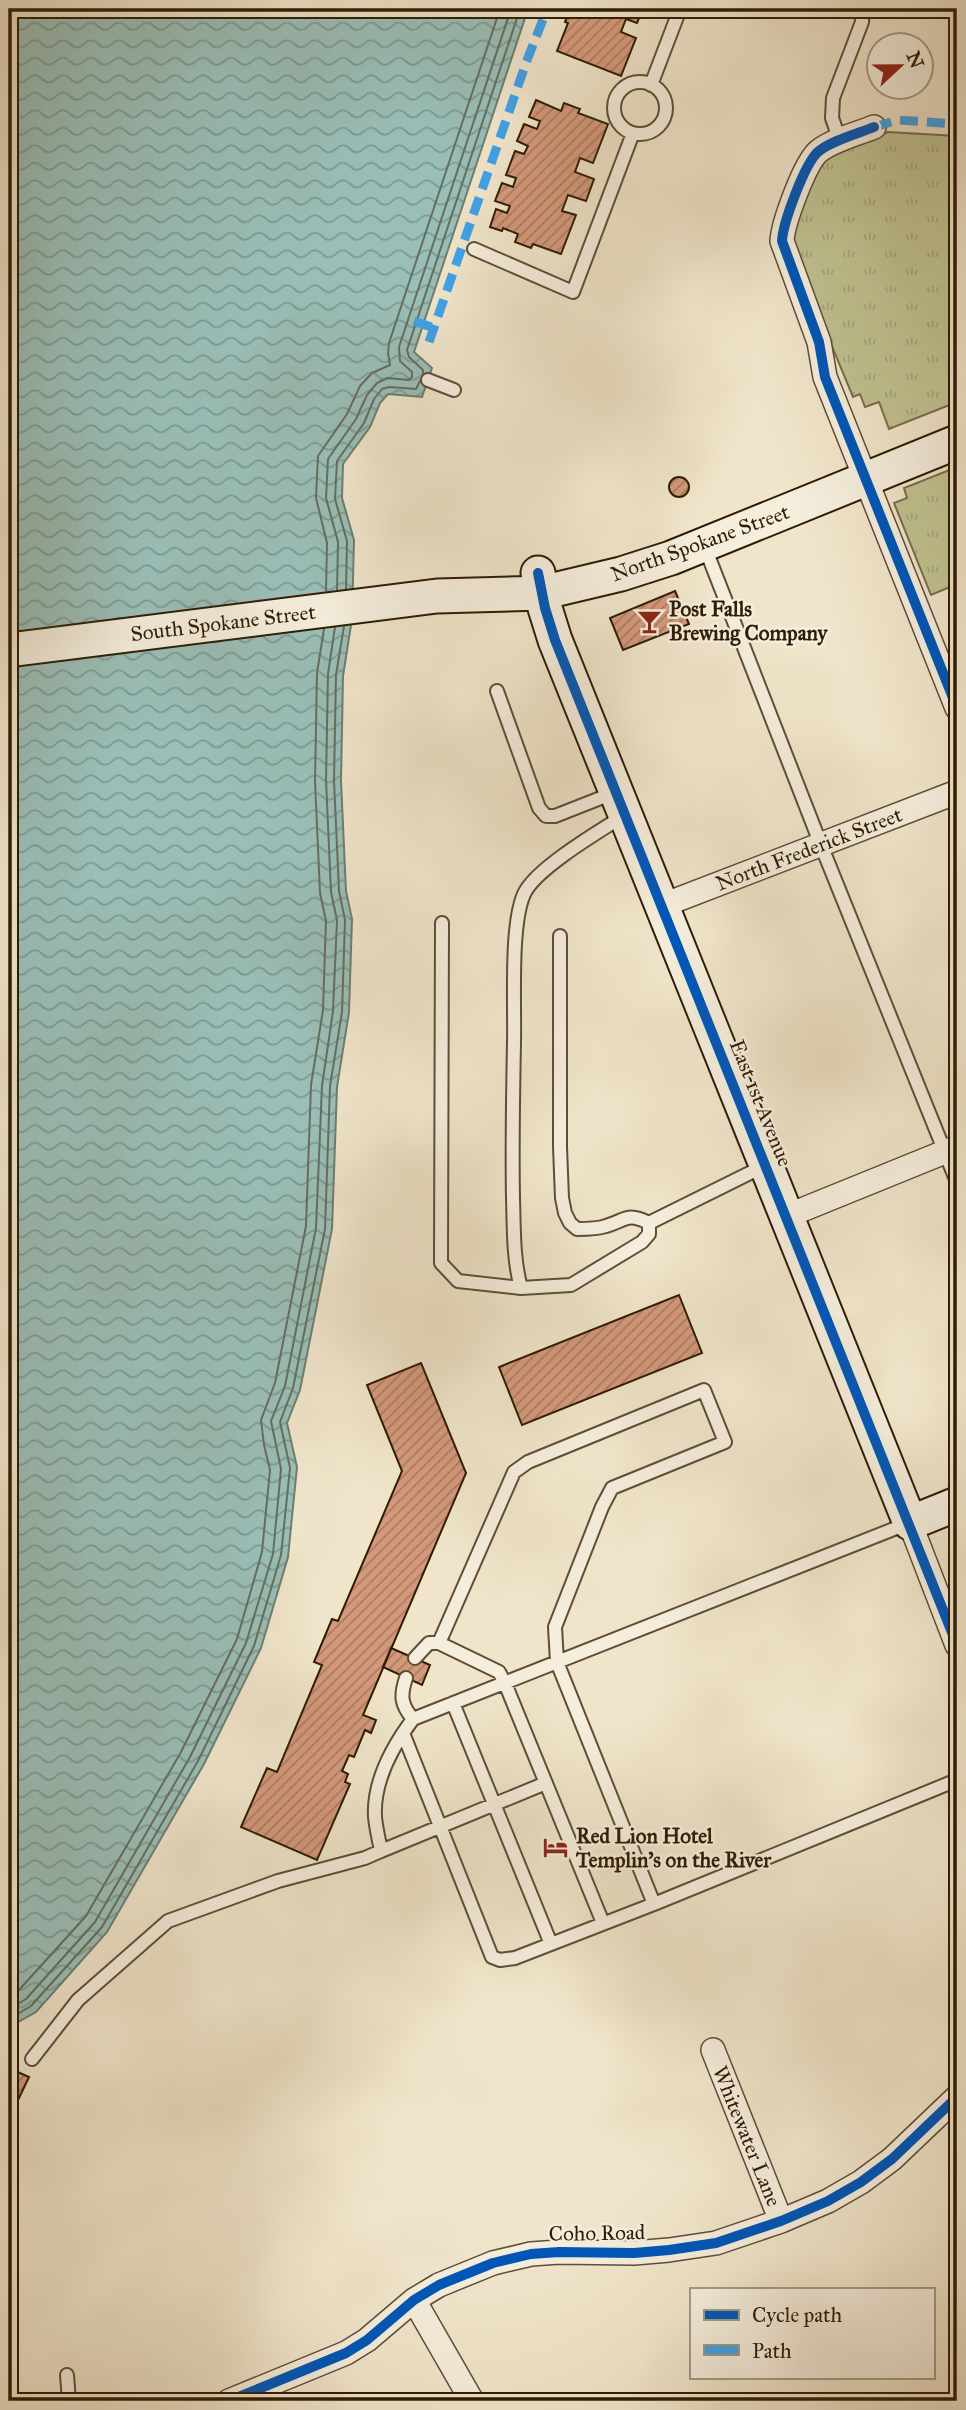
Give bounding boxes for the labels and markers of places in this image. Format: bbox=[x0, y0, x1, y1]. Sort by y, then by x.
place label: Post Falls Brewing Company bbox=[669, 596, 828, 646]
bar icon: Post Falls Brewing Company bbox=[635, 607, 663, 635]
place label: Red Lion Hotel Templin's on the River bbox=[575, 1823, 772, 1873]
hotel icon: Red Lion Hotel Templin's on the River bbox=[542, 1834, 570, 1862]

